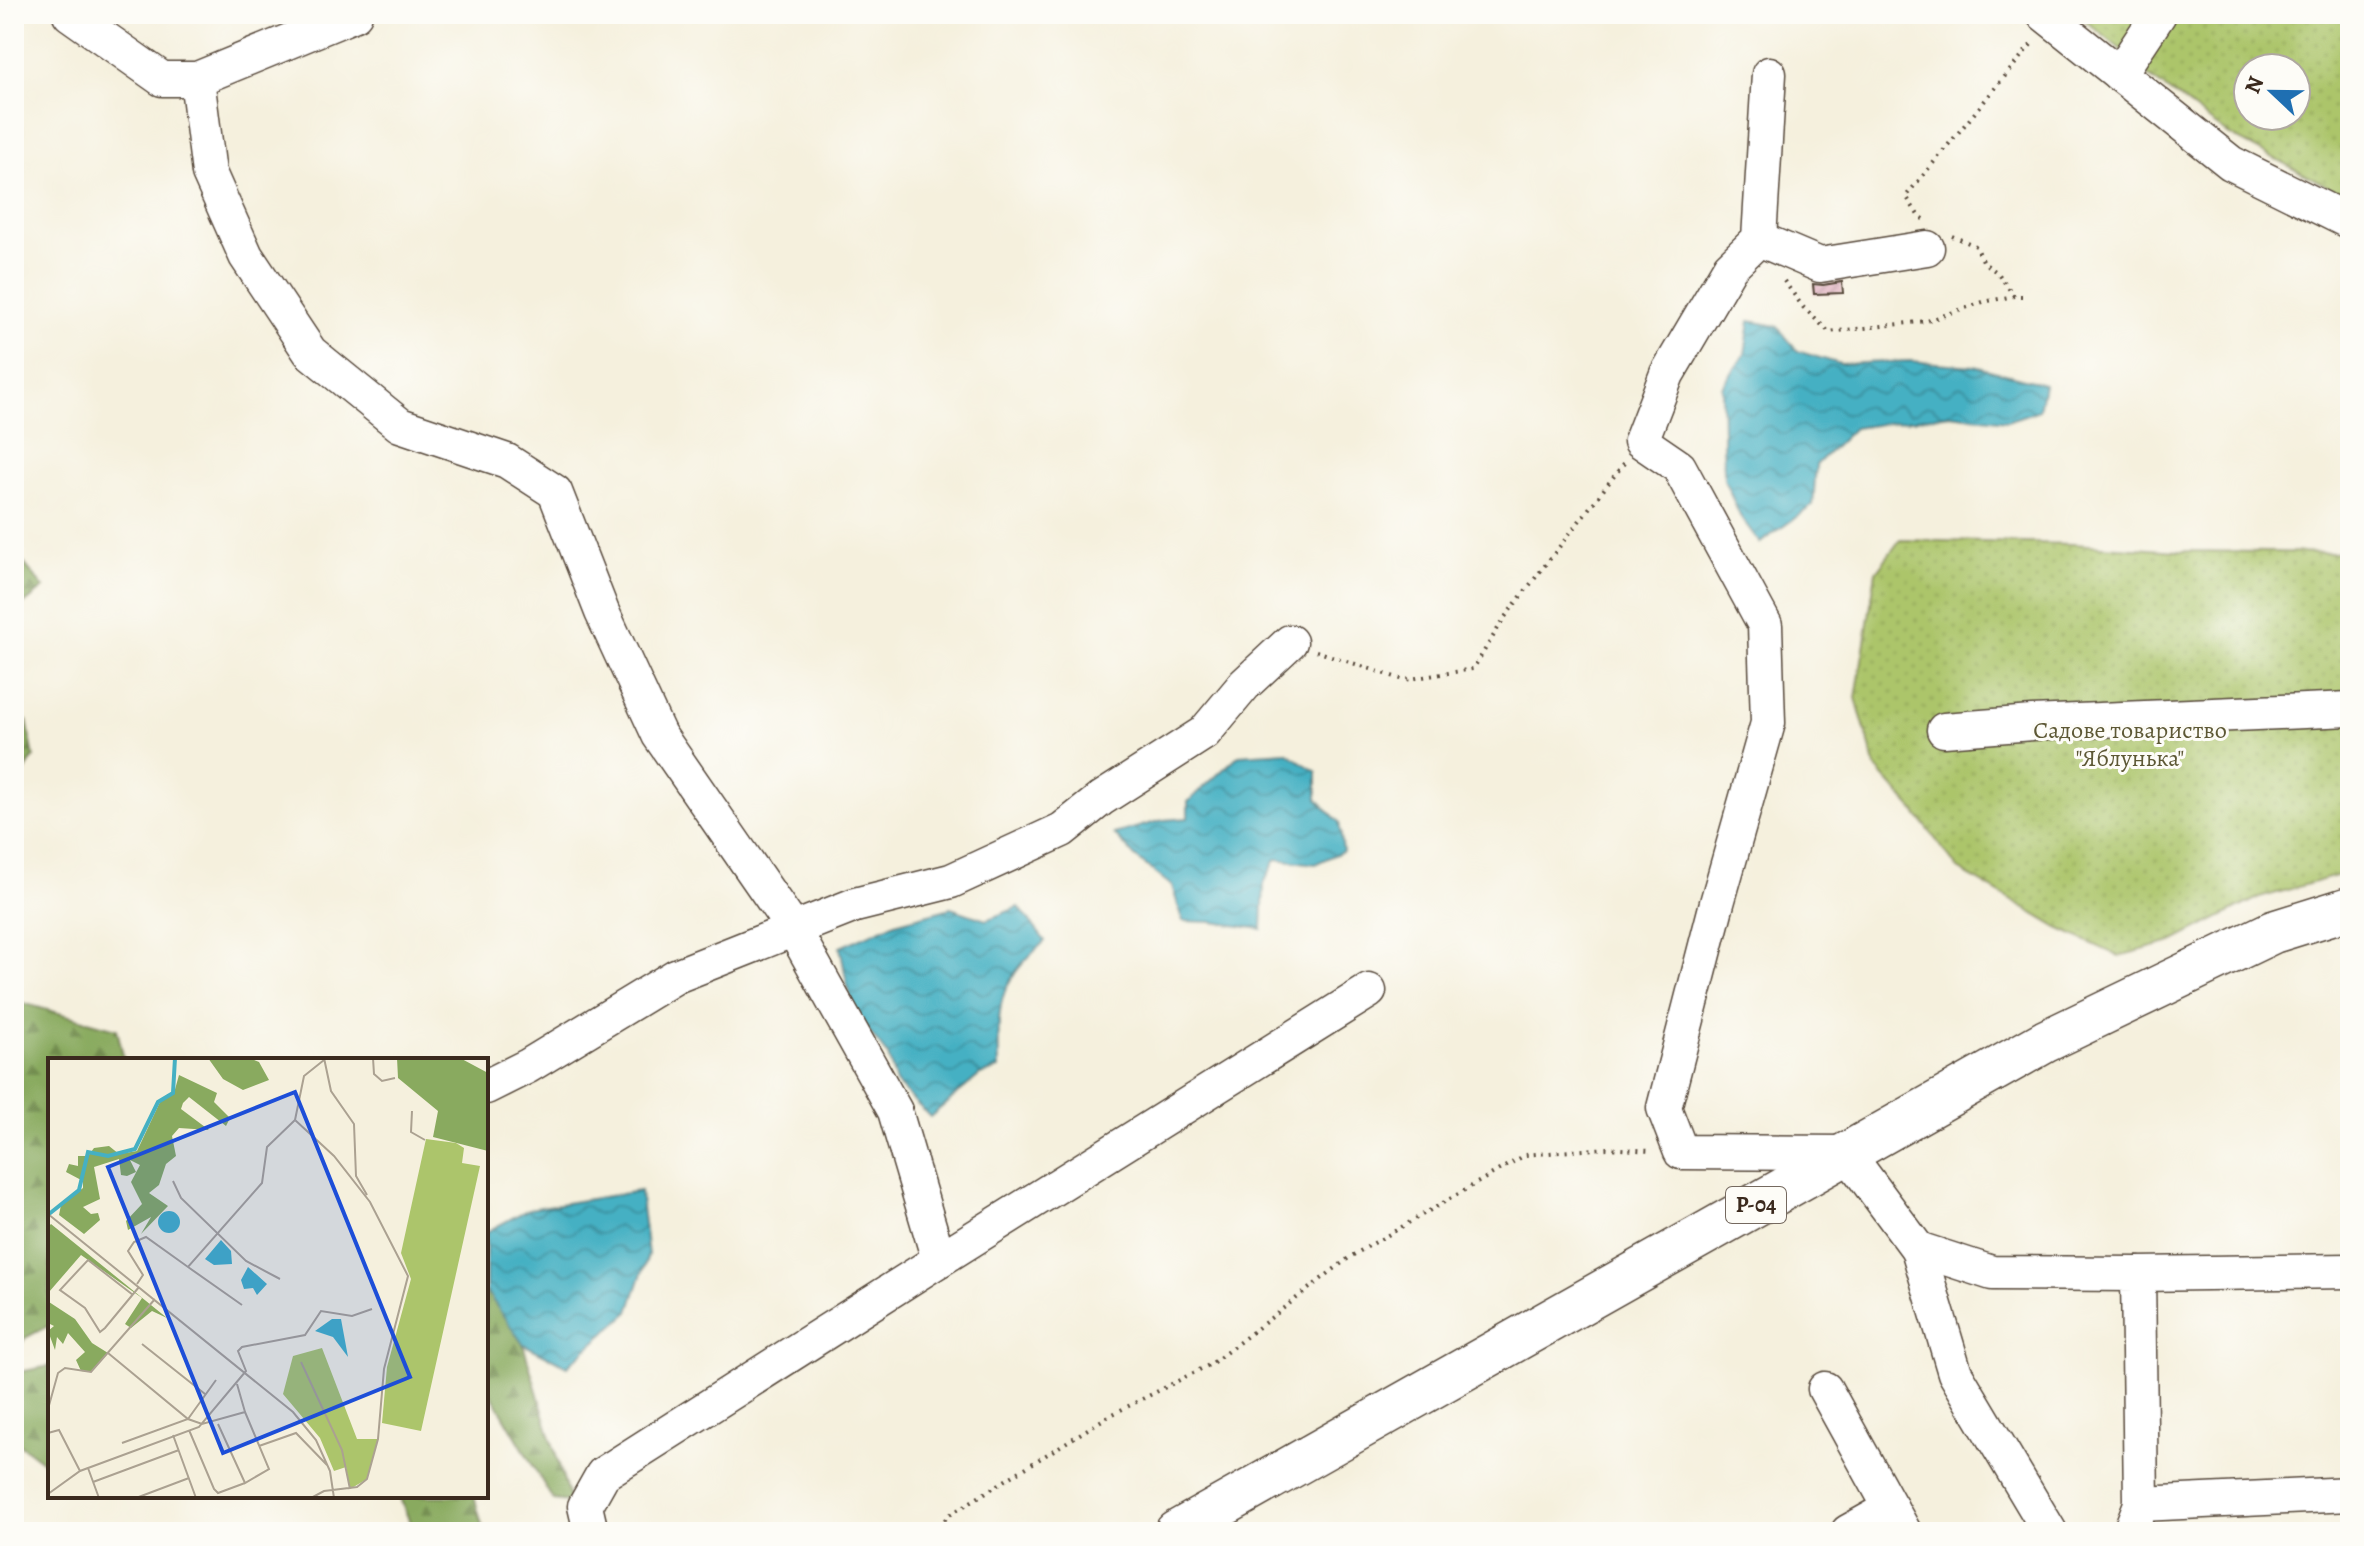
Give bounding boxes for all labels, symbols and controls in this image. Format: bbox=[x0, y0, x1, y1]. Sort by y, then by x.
north arrow bbox=[2232, 52, 2312, 132]
text: N bbox=[2237, 72, 2271, 98]
park label: Садове товариство "Яблунька" bbox=[2033, 714, 2227, 774]
inset map bbox=[48, 1058, 488, 1498]
road number: Р-04 bbox=[1726, 1187, 1786, 1223]

